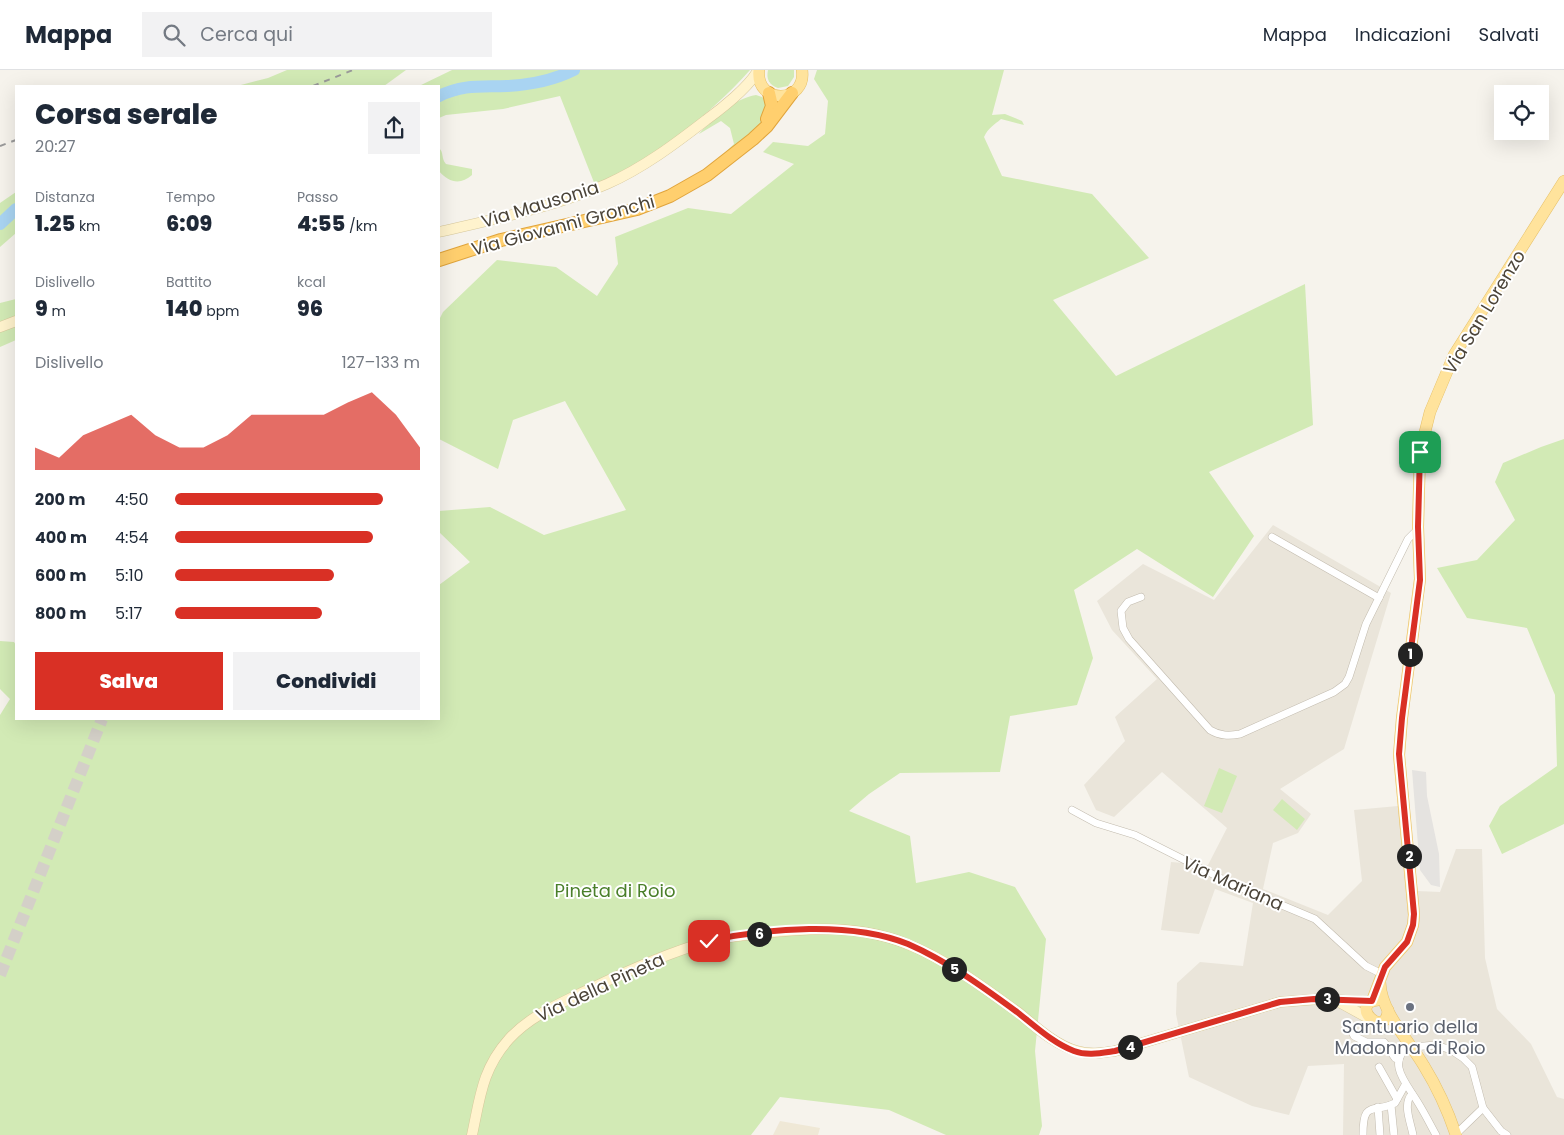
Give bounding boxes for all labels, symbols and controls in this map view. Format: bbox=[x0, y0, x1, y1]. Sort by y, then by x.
search box bbox=[142, 12, 492, 57]
text: Mappa bbox=[25, 18, 112, 51]
icon: search bbox=[160, 21, 188, 49]
text: Cerca qui bbox=[200, 21, 293, 48]
text: Mappa bbox=[1263, 22, 1327, 47]
text: Indicazioni bbox=[1355, 22, 1451, 47]
text: Salvati bbox=[1479, 22, 1539, 47]
map controls bbox=[1494, 85, 1549, 140]
button: locate bbox=[1494, 85, 1549, 140]
text: Corsa serale bbox=[35, 95, 217, 134]
button: share bbox=[368, 102, 420, 154]
text: 20:27 bbox=[35, 135, 76, 158]
street label: Via Mausonia bbox=[478, 174, 602, 234]
text: Distanza bbox=[35, 187, 95, 207]
text: Tempo bbox=[166, 187, 215, 207]
text: Passo bbox=[297, 187, 338, 207]
street label: Via Giovanni Gronchi bbox=[469, 189, 657, 261]
text: 1.25 bbox=[35, 209, 75, 238]
text: 6:09 bbox=[166, 209, 212, 238]
text: 4:55 bbox=[297, 209, 345, 238]
text: km bbox=[75, 216, 101, 236]
text: /km bbox=[345, 216, 377, 236]
street label: Via San Lorenzo bbox=[1437, 245, 1531, 379]
text: Dislivello bbox=[35, 272, 95, 292]
text: Battito bbox=[166, 272, 212, 292]
text: kcal bbox=[297, 272, 326, 292]
text: 9 bbox=[35, 294, 48, 323]
text: 140 bbox=[166, 294, 202, 323]
text: 96 bbox=[297, 294, 323, 323]
text: m bbox=[48, 301, 66, 321]
text: bpm bbox=[202, 301, 240, 321]
text: Dislivello bbox=[35, 351, 103, 374]
text: 127–133 m bbox=[341, 351, 420, 374]
pin bbox=[1399, 431, 1441, 473]
icon: arrive bbox=[1406, 438, 1434, 466]
text: 200 m bbox=[35, 488, 85, 511]
text: 4:50 bbox=[115, 488, 149, 511]
text: 400 m bbox=[35, 526, 87, 549]
text: 4:54 bbox=[115, 526, 149, 549]
text: 600 m bbox=[35, 564, 86, 587]
text: 5:10 bbox=[115, 564, 144, 587]
text: 800 m bbox=[35, 602, 87, 625]
text: 5:17 bbox=[115, 602, 142, 625]
pin: 1 bbox=[1398, 642, 1422, 666]
text: 1 bbox=[1408, 644, 1413, 664]
button: Salva bbox=[35, 652, 223, 710]
button: Condividi bbox=[233, 652, 420, 710]
pin: 2 bbox=[1396, 844, 1422, 868]
text: 2 bbox=[1406, 846, 1414, 866]
street label: Via Mariana bbox=[1178, 850, 1288, 916]
park label: Pineta di Roio bbox=[555, 878, 675, 903]
pin bbox=[688, 920, 730, 962]
pin: 6 bbox=[746, 922, 772, 946]
text: 6 bbox=[755, 924, 764, 944]
icon: check bbox=[695, 927, 723, 955]
street label: Via della Pineta bbox=[532, 946, 668, 1028]
pin: 5 bbox=[942, 956, 966, 982]
text: 5 bbox=[950, 959, 959, 979]
pin: 3 bbox=[1314, 986, 1340, 1012]
text: 3 bbox=[1323, 989, 1332, 1009]
marker: Santuario della Madonna di Roio bbox=[1404, 1001, 1416, 1013]
place label: Santuario della Madonna di Roio bbox=[1334, 1014, 1486, 1060]
pin: 4 bbox=[1118, 1034, 1142, 1060]
text: 4 bbox=[1126, 1037, 1135, 1057]

